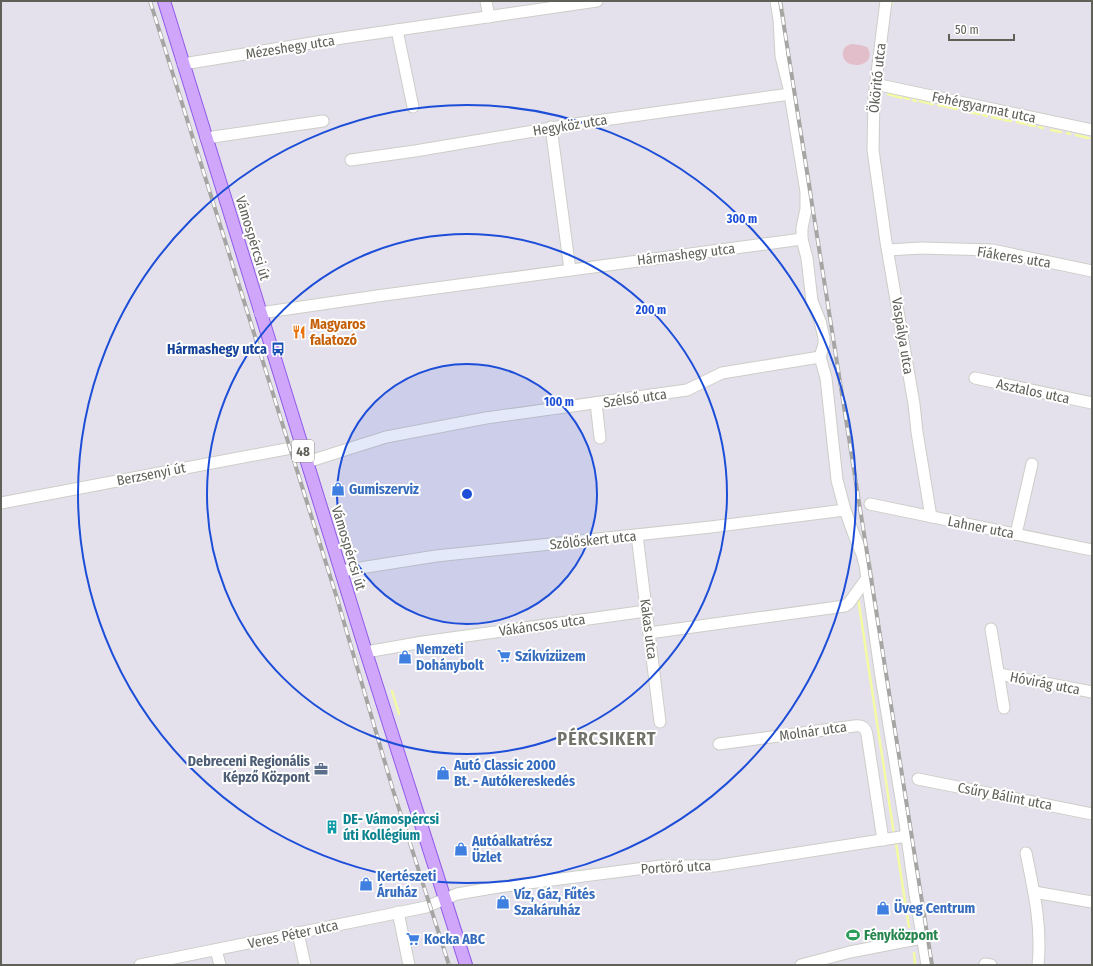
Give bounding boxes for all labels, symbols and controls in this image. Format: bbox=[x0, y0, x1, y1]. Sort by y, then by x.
scale bar bbox=[949, 16, 1014, 42]
text: 50 m bbox=[955, 23, 979, 37]
street label: Mézeshegy utca bbox=[244, 32, 336, 63]
street label: Ököritó utca bbox=[864, 42, 890, 114]
street label: Fehérgyarmat utca bbox=[930, 88, 1038, 127]
street label: Hegyköz utca bbox=[532, 111, 609, 140]
street label: Vámospércsi út bbox=[232, 194, 274, 283]
text: 300 m bbox=[726, 212, 757, 226]
street label: Hármashegy utca bbox=[636, 240, 736, 269]
street label: Fiákeres utca bbox=[976, 243, 1052, 272]
street label: Vaspálya utca bbox=[888, 296, 917, 376]
text: 200 m bbox=[635, 303, 666, 317]
place label: Magyaros falatozó bbox=[310, 316, 366, 349]
restaurant icon: Magyaros falatozó bbox=[291, 324, 307, 340]
place label: Hármashegy utca bbox=[167, 341, 267, 358]
bus stop icon: Hármashegy utca bbox=[270, 341, 286, 357]
street label: Asztalos utca bbox=[995, 375, 1071, 408]
street label: Szélső utca bbox=[602, 386, 668, 411]
text: 100 m bbox=[544, 395, 574, 409]
road number: 48 bbox=[292, 440, 314, 462]
street label: Berzsenyi út bbox=[115, 459, 187, 490]
shop icon: Gumiszerviz bbox=[330, 481, 346, 497]
place label: Gumiszerviz bbox=[349, 481, 419, 498]
centre of rings bbox=[460, 487, 474, 501]
street label: Vámospércsi út bbox=[328, 504, 370, 593]
street label: Lahner utca bbox=[946, 513, 1016, 542]
street label: Szőlőskert utca bbox=[549, 527, 637, 554]
street label: Kakas utca bbox=[636, 598, 661, 660]
street label: Vákáncsos utca bbox=[498, 611, 586, 640]
place label: Nemzeti Dohánybolt bbox=[416, 641, 485, 674]
supermarket icon: Szíkvízüzem bbox=[496, 648, 512, 664]
place label: Szíkvízüzem bbox=[515, 648, 586, 665]
shop icon: Nemzeti Dohánybolt bbox=[397, 649, 413, 665]
street label: Hóvirág utca bbox=[1008, 668, 1082, 699]
street label: Molnár utca bbox=[778, 718, 848, 745]
district label: PÉRCSIKERT bbox=[557, 727, 657, 750]
place label: Debreceni Regionális Képző Központ bbox=[188, 753, 311, 786]
place label: Autó Classic 2000 Bt. - Autókereskedés bbox=[453, 757, 575, 790]
office icon: Debreceni Regionális Képző Központ bbox=[313, 761, 329, 777]
shop icon: Autó Classic 2000 Bt. - Autókereskedés bbox=[435, 765, 451, 781]
street label: Csűry Bálint utca bbox=[956, 779, 1054, 814]
place label: DE- Vámospércsi úti Kollégium bbox=[343, 811, 440, 844]
building icon: DE- Vámospércsi úti Kollégium bbox=[324, 819, 340, 835]
place label: Autóalkatrész Üzlet bbox=[471, 833, 552, 866]
shop icon: Autóalkatrész Üzlet bbox=[453, 841, 469, 857]
street label: Portörő utca bbox=[640, 857, 712, 878]
place label: Kertészeti Áruház bbox=[376, 868, 437, 901]
shop icon: Kertészeti Áruház bbox=[358, 876, 374, 892]
place label: Víz, Gáz, Fűtés Szakáruház bbox=[513, 886, 595, 919]
shop icon: Víz, Gáz, Fűtés Szakáruház bbox=[495, 894, 511, 910]
place label: Üveg Centrum bbox=[894, 899, 975, 917]
shop icon: Üveg Centrum bbox=[875, 900, 891, 916]
street label: Veres Péter utca bbox=[246, 917, 340, 952]
sports icon: Fényközpont bbox=[845, 927, 861, 943]
place label: Fényközpont bbox=[864, 927, 939, 944]
supermarket icon: Kocka ABC bbox=[405, 931, 421, 947]
place label: Kocka ABC bbox=[424, 931, 486, 948]

